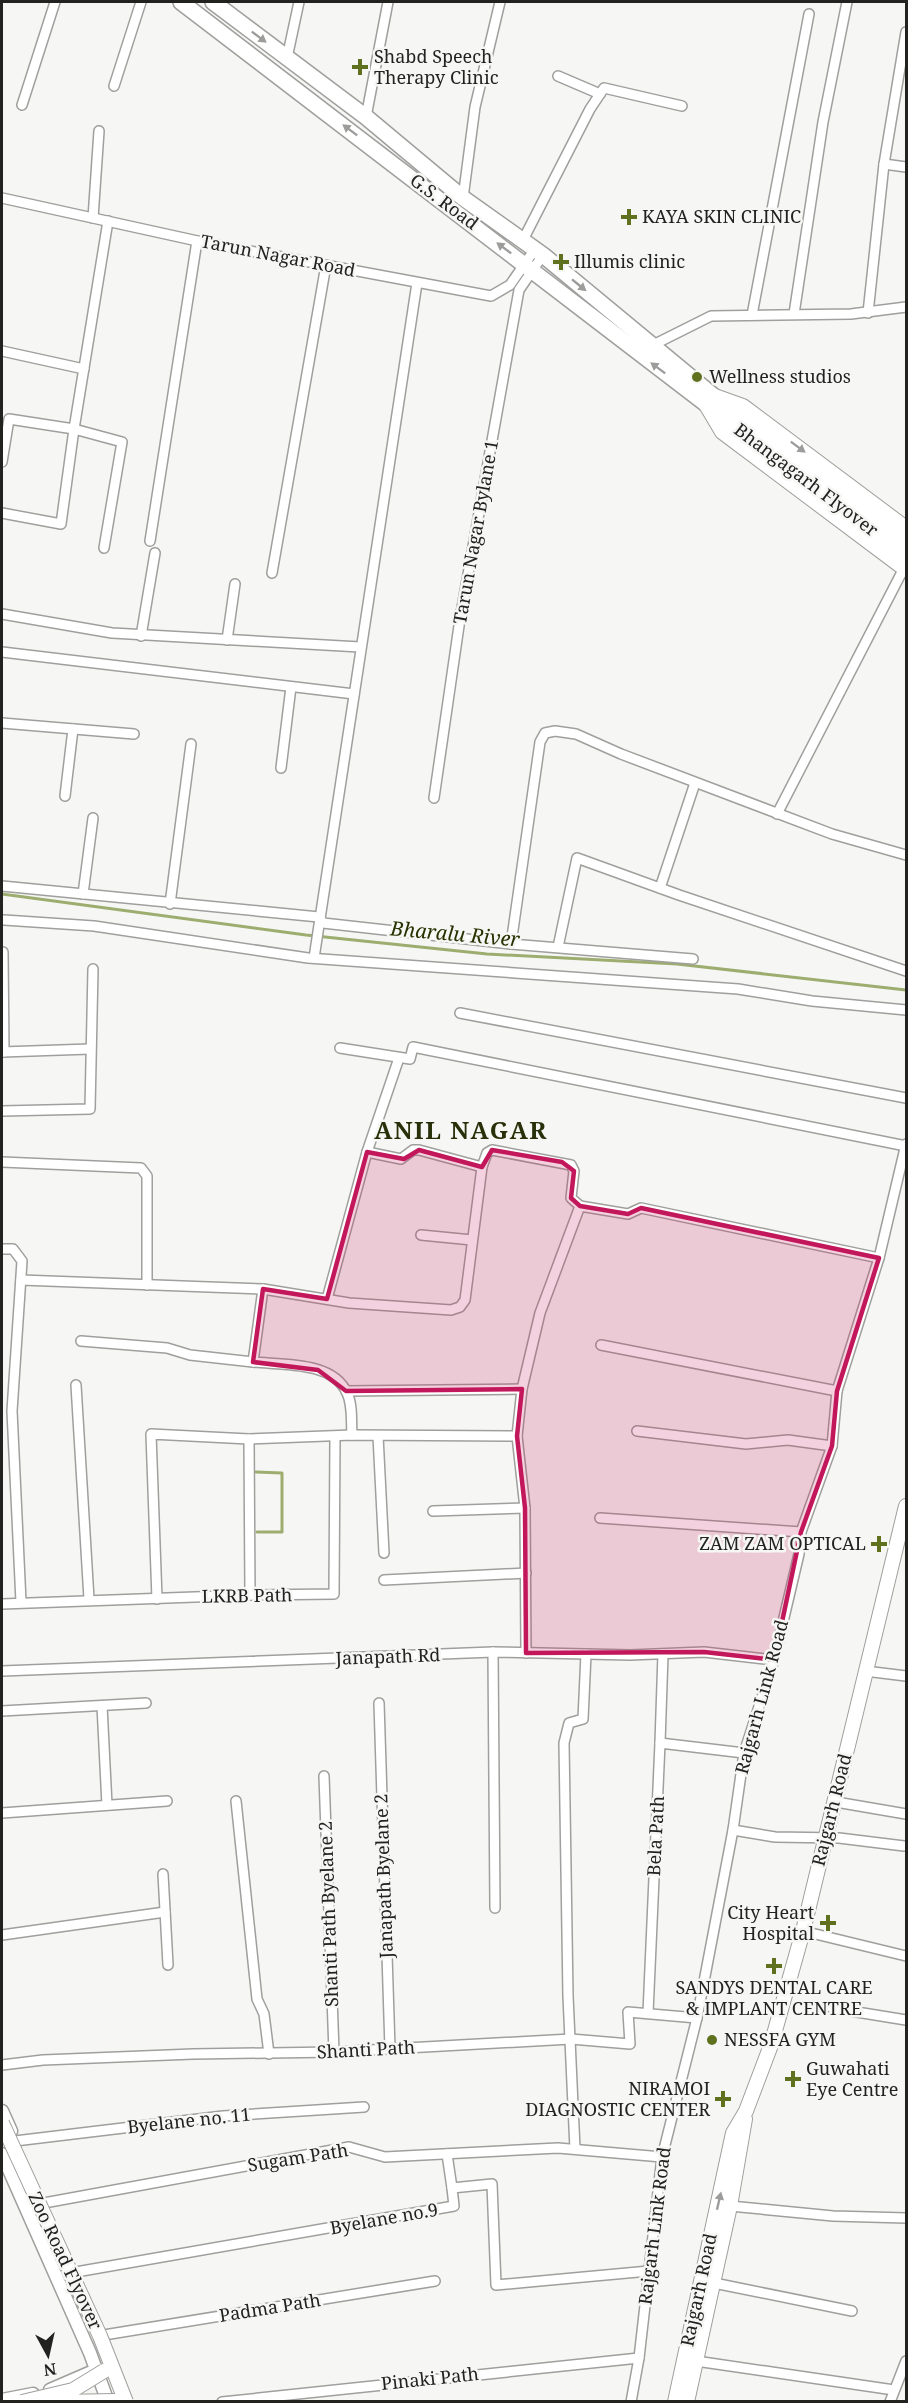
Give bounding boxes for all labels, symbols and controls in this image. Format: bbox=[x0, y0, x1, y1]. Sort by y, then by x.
one-way arrow bbox=[252, 30, 267, 42]
place label: Shabd Speech Therapy Clinic bbox=[374, 44, 499, 89]
marker: Shabd Speech Therapy Clinic bbox=[351, 58, 369, 76]
one-way arrow bbox=[342, 124, 357, 136]
street label: G.S. Road bbox=[406, 168, 484, 235]
place label: KAYA SKIN CLINIC bbox=[642, 204, 801, 228]
marker: KAYA SKIN CLINIC bbox=[620, 208, 638, 226]
street label: Tarun Nagar Road bbox=[199, 228, 358, 282]
one-way arrow bbox=[497, 243, 512, 255]
place label: Illumis clinic bbox=[574, 249, 685, 273]
marker: Illumis clinic bbox=[552, 253, 570, 271]
one-way arrow bbox=[571, 278, 587, 291]
one-way arrow bbox=[651, 362, 667, 374]
place label: Wellness studios bbox=[709, 364, 851, 388]
marker: Wellness studios bbox=[690, 370, 704, 384]
street label: Bhangagarh Flyover bbox=[730, 417, 884, 542]
street label: Tarun Nagar Bylane 1 bbox=[447, 438, 503, 626]
one-way arrow bbox=[790, 440, 806, 453]
water label: Bharalu River bbox=[388, 914, 522, 953]
district label: ANIL NAGAR bbox=[374, 1113, 548, 1146]
place label: ZAM ZAM OPTICAL bbox=[699, 1531, 866, 1555]
marker: ZAM ZAM OPTICAL bbox=[870, 1535, 888, 1553]
street label: LKRB Path bbox=[201, 1582, 293, 1608]
street label: Rajgarh Link Road bbox=[729, 1617, 793, 1777]
street label: Janapath Rd bbox=[334, 1642, 441, 1670]
street label: Rajgarh Road bbox=[805, 1751, 857, 1869]
street label: Janapath Byelane 2 bbox=[368, 1793, 398, 1960]
street label: Bela Path bbox=[641, 1795, 669, 1877]
street label: Shanti Path Byelane 2 bbox=[313, 1821, 343, 2007]
place label: City Heart Hospital bbox=[727, 1900, 814, 1945]
marker: City Heart Hospital bbox=[819, 1914, 837, 1932]
marker: SANDYS DENTAL CARE & IMPLANT CENTRE bbox=[765, 1957, 783, 1975]
place label: SANDYS DENTAL CARE & IMPLANT CENTRE bbox=[675, 1975, 873, 2020]
place label: NESSFA GYM bbox=[724, 2027, 836, 2051]
marker: NESSFA GYM bbox=[705, 2033, 719, 2047]
street label: Shanti Path bbox=[316, 2034, 416, 2064]
place label: Guwahati Eye Centre bbox=[806, 2056, 898, 2101]
marker: Guwahati Eye Centre bbox=[784, 2070, 802, 2088]
place label: NIRAMOI DIAGNOSTIC CENTER bbox=[525, 2076, 710, 2121]
marker: NIRAMOI DIAGNOSTIC CENTER bbox=[714, 2090, 732, 2108]
street label: Byelane no. 11 bbox=[126, 2102, 252, 2138]
street label: Sugam Path bbox=[246, 2137, 350, 2177]
street label: Rajgarh Link Road bbox=[632, 2146, 676, 2306]
street label: Zoo Road Flyover bbox=[23, 2188, 109, 2334]
one-way arrow bbox=[714, 2191, 724, 2210]
street label: Byelane no.9 bbox=[328, 2197, 440, 2239]
street label: Rajgarh Road bbox=[674, 2231, 722, 2349]
street label: Padma Path bbox=[217, 2287, 322, 2327]
north arrow bbox=[18, 2325, 78, 2385]
text: N bbox=[42, 2358, 58, 2382]
street label: Pinaki Path bbox=[380, 2361, 480, 2395]

